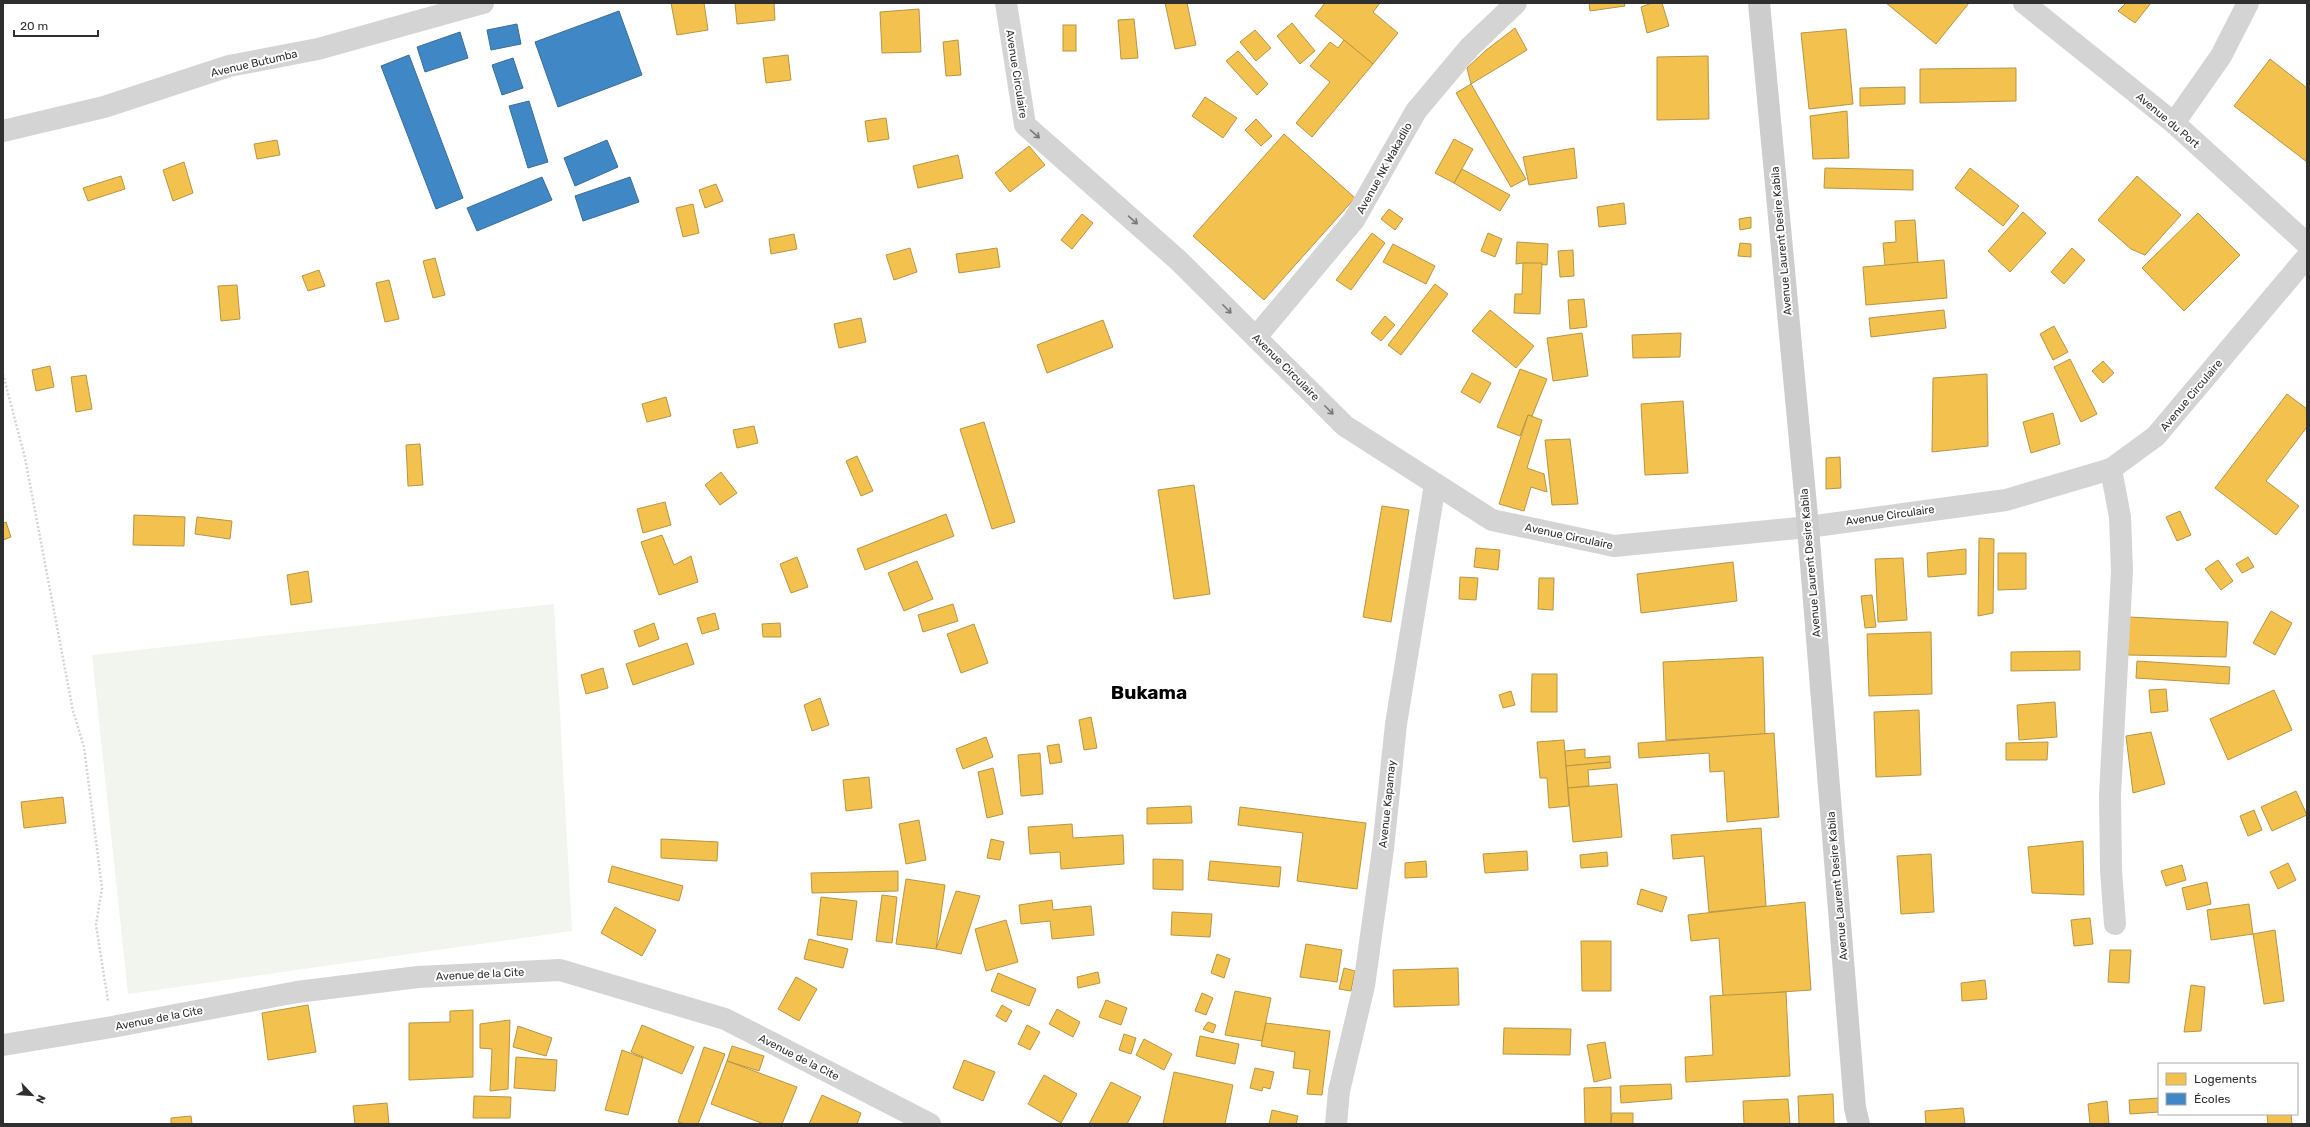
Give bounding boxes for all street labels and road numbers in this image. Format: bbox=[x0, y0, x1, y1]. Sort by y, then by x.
street label: Avenue Circulaire bbox=[1003, 29, 1030, 119]
street label: Avenue Butumba bbox=[210, 47, 299, 80]
street label: Avenue du Port bbox=[2133, 90, 2203, 151]
street label: Avenue NK Wakadilo bbox=[1354, 120, 1415, 216]
street label: Avenue Laurent Desire Kabila bbox=[1769, 166, 1794, 316]
street label: Avenue Circulaire bbox=[1249, 331, 1322, 404]
street label: Avenue Circulaire bbox=[2158, 357, 2225, 434]
street label: Avenue Laurent Desire Kabila bbox=[1798, 488, 1823, 638]
street label: Avenue Circulaire bbox=[1845, 503, 1935, 528]
street label: Avenue Circulaire bbox=[1524, 521, 1614, 552]
street label: Avenue Kapamay bbox=[1376, 759, 1399, 849]
street label: Avenue Laurent Desire Kabila bbox=[1825, 811, 1850, 961]
street label: Avenue de la Cite bbox=[435, 966, 525, 983]
street label: Avenue de la Cite bbox=[114, 1004, 204, 1033]
street label: Avenue de la Cite bbox=[756, 1032, 841, 1083]

